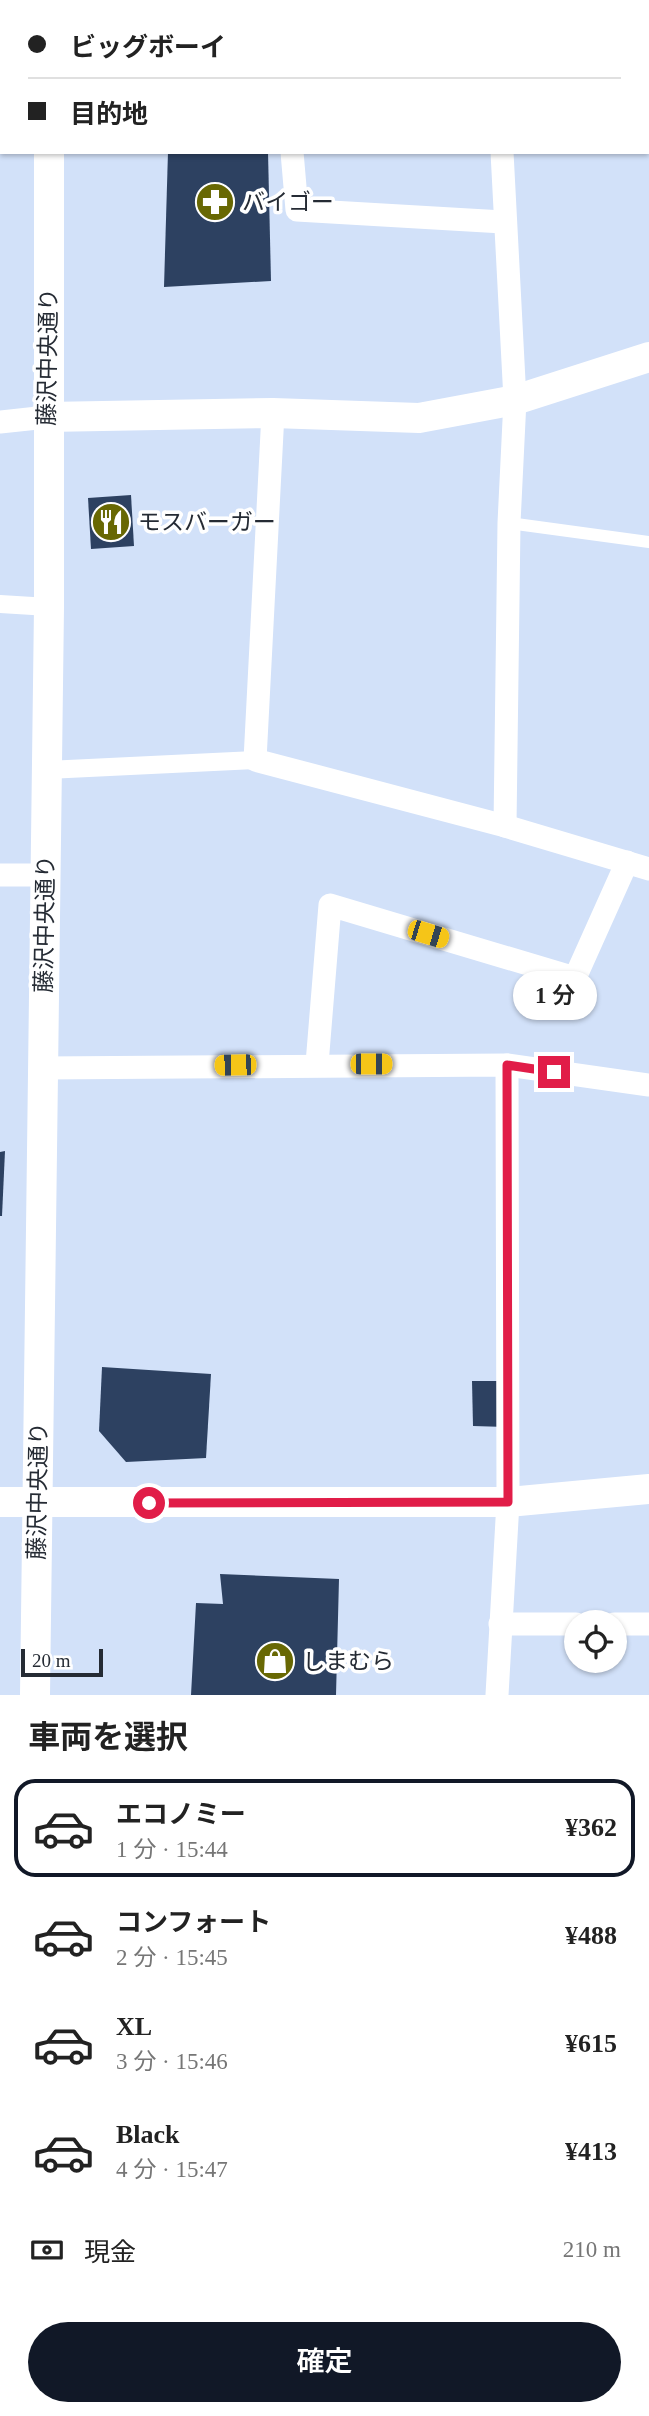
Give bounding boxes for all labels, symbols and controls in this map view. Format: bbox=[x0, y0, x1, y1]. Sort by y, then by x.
text: ビッグボーイ bbox=[70, 33, 226, 62]
text: 目的地 bbox=[70, 100, 148, 129]
pharmacy icon: バイゴー bbox=[194, 181, 236, 223]
place label: バイゴー bbox=[242, 190, 334, 215]
street label: 藤沢中央通り bbox=[34, 288, 62, 426]
restaurant icon: モスバーガー bbox=[90, 501, 132, 543]
place label: モスバーガー bbox=[138, 510, 276, 535]
street label: 藤沢中央通り bbox=[31, 855, 59, 993]
car bbox=[405, 918, 452, 950]
callout: 1 分 bbox=[512, 970, 596, 1020]
text: 1 分 bbox=[535, 983, 575, 1008]
car bbox=[214, 1054, 257, 1076]
car bbox=[351, 1054, 393, 1075]
route end bbox=[538, 1056, 570, 1088]
street label: 藤沢中央通り bbox=[24, 1422, 52, 1560]
route start bbox=[133, 1487, 165, 1519]
map controls bbox=[564, 1610, 627, 1673]
button: locate bbox=[564, 1610, 627, 1673]
shop icon: しまむら bbox=[254, 1640, 296, 1682]
scale bar bbox=[21, 1646, 103, 1678]
place label: しまむら bbox=[302, 1649, 394, 1674]
text: 20 m bbox=[32, 1650, 71, 1671]
text: 車両を選択 bbox=[28, 1719, 188, 1755]
icon: car bbox=[32, 1797, 95, 1860]
text: エコノミー bbox=[116, 1800, 246, 1829]
text: ¥362 bbox=[565, 1813, 617, 1842]
text: 1 分 · 15:44 bbox=[116, 1837, 228, 1862]
icon: car bbox=[32, 1905, 95, 1968]
text: コンフォート bbox=[116, 1908, 271, 1937]
text: ¥488 bbox=[565, 1921, 617, 1950]
text: 2 分 · 15:45 bbox=[116, 1945, 228, 1970]
text: XL bbox=[116, 2012, 152, 2041]
icon: car bbox=[32, 2013, 95, 2076]
text: ¥615 bbox=[565, 2029, 617, 2058]
text: 3 分 · 15:46 bbox=[116, 2049, 228, 2074]
text: Black bbox=[116, 2120, 180, 2149]
icon: car bbox=[32, 2121, 95, 2184]
text: ¥413 bbox=[565, 2137, 617, 2166]
text: 4 分 · 15:47 bbox=[116, 2157, 228, 2182]
icon: cash bbox=[28, 2231, 66, 2269]
text: 210 m bbox=[563, 2237, 621, 2262]
text: 現金 bbox=[84, 2238, 136, 2267]
button: 確定 bbox=[28, 2322, 621, 2402]

